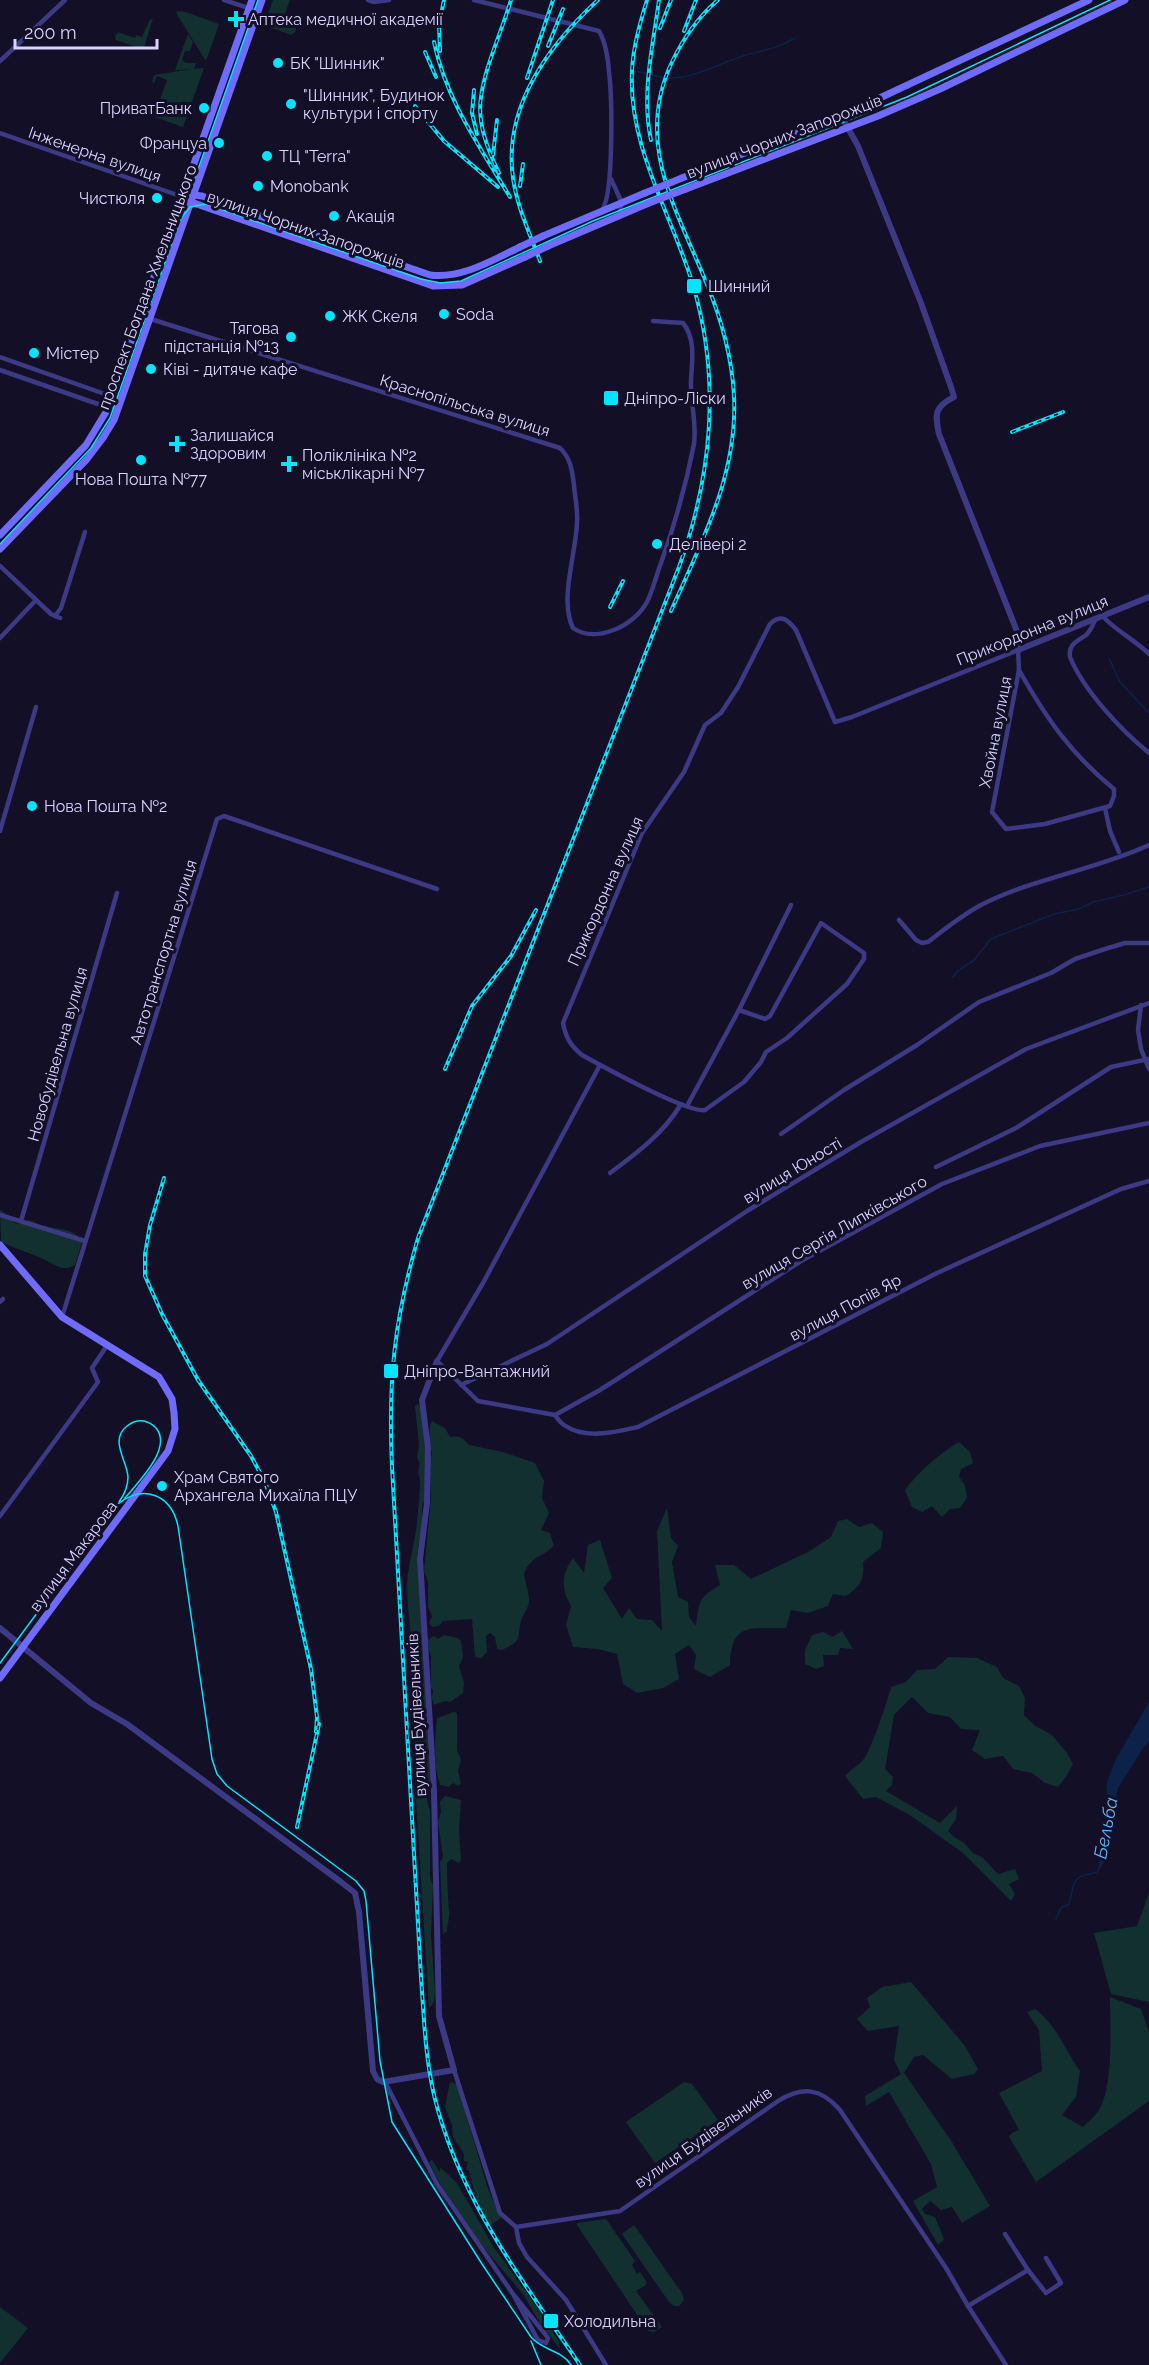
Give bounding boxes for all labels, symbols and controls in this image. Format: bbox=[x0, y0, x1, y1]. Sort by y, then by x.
place label: Аптека медичної академії bbox=[248, 10, 443, 29]
scale bar bbox=[15, 12, 158, 50]
marker: Аптека медичної академії bbox=[229, 12, 243, 26]
text: 200 m bbox=[24, 22, 77, 43]
place label: БК "Шинник" bbox=[290, 54, 385, 73]
marker: БК "Шинник" bbox=[271, 56, 285, 70]
place label: "Шинник", Будинок культури і спорту bbox=[303, 86, 445, 123]
street label: вулиця Чорних Запорожців bbox=[684, 90, 884, 183]
marker: "Шинник", Будинок культури і спорту bbox=[284, 97, 298, 111]
place label: ПриватБанк bbox=[100, 99, 192, 118]
marker: ПриватБанк bbox=[197, 101, 211, 115]
street label: Інженерна вулиця bbox=[26, 123, 164, 186]
place label: Француа bbox=[140, 134, 207, 153]
marker: Француа bbox=[212, 136, 226, 150]
place label: ТЦ "Terra" bbox=[279, 147, 351, 166]
marker: ТЦ "Terra" bbox=[260, 149, 274, 163]
street label: проспект Богдана Хмельницького bbox=[94, 162, 201, 412]
place label: Monobank bbox=[270, 177, 349, 196]
marker: Monobank bbox=[251, 179, 265, 193]
street label: вулиця Чорних Запорожців bbox=[205, 187, 407, 272]
place label: Чистюля bbox=[79, 189, 145, 208]
marker: Чистюля bbox=[150, 191, 164, 205]
place label: Акація bbox=[346, 207, 395, 226]
marker: Акація bbox=[327, 209, 341, 223]
marker: Шинний bbox=[685, 277, 703, 295]
place label: Шинний bbox=[708, 277, 770, 296]
place label: Soda bbox=[456, 305, 494, 324]
place label: ЖК Скеля bbox=[342, 307, 417, 326]
marker: Soda bbox=[437, 307, 451, 321]
marker: ЖК Скеля bbox=[323, 309, 337, 323]
place label: Тягова пiдстанцiя №13 bbox=[164, 319, 279, 356]
marker: Тягова пiдстанцiя №13 bbox=[284, 330, 298, 344]
place label: Містер bbox=[46, 344, 99, 363]
marker: Містер bbox=[27, 346, 41, 360]
place label: Ківі - дитяче кафе bbox=[163, 360, 297, 379]
marker: Ківі - дитяче кафе bbox=[144, 362, 158, 376]
street label: Краснопільська вулиця bbox=[377, 371, 552, 440]
marker: Дніпро-Ліски bbox=[602, 389, 620, 407]
place label: Дніпро-Ліски bbox=[624, 389, 726, 408]
place label: Залишайся Здоровим bbox=[190, 426, 274, 463]
marker: Залишайся Здоровим bbox=[168, 435, 186, 453]
place label: Поліклініка №2 міськлікарні №7 bbox=[302, 446, 425, 483]
marker: Нова Пошта №77 bbox=[134, 453, 148, 467]
marker: Поліклініка №2 міськлікарні №7 bbox=[280, 455, 298, 473]
place label: Нова Пошта №77 bbox=[75, 470, 207, 489]
place label: Делівері 2 bbox=[669, 535, 747, 554]
marker: Делівері 2 bbox=[650, 537, 664, 551]
street label: Прикордонна вулиця bbox=[954, 591, 1111, 670]
street label: Хвойна вулиця bbox=[975, 675, 1016, 789]
place label: Нова Пошта №2 bbox=[44, 797, 167, 816]
marker: Нова Пошта №2 bbox=[25, 799, 39, 813]
street label: Прикордонна вулиця bbox=[564, 813, 647, 969]
street label: Автотранспортна вулиця bbox=[126, 857, 201, 1047]
street label: Новобудівельна вулиця bbox=[23, 965, 91, 1144]
street label: вулиця Юності bbox=[739, 1133, 845, 1207]
street label: вулиця Сергія Липківського bbox=[738, 1172, 930, 1293]
street label: вулиця Попів Яр bbox=[786, 1270, 904, 1345]
marker: Дніпро-Вантажний bbox=[382, 1362, 400, 1380]
place label: Дніпро-Вантажний bbox=[404, 1362, 550, 1381]
place label: Храм Святого Архангела Михаїла ПЦУ bbox=[174, 1468, 357, 1505]
marker: Храм Святого Архангела Михаїла ПЦУ bbox=[155, 1479, 169, 1493]
street label: вулиця Макарова bbox=[26, 1497, 121, 1615]
street label: вулиця Будівельників bbox=[403, 1633, 430, 1797]
water label: Бельба bbox=[1089, 1795, 1122, 1860]
street label: вулиця Будівельників bbox=[631, 2083, 776, 2192]
marker: Холодильна bbox=[542, 2312, 560, 2330]
place label: Холодильна bbox=[564, 2312, 656, 2331]

